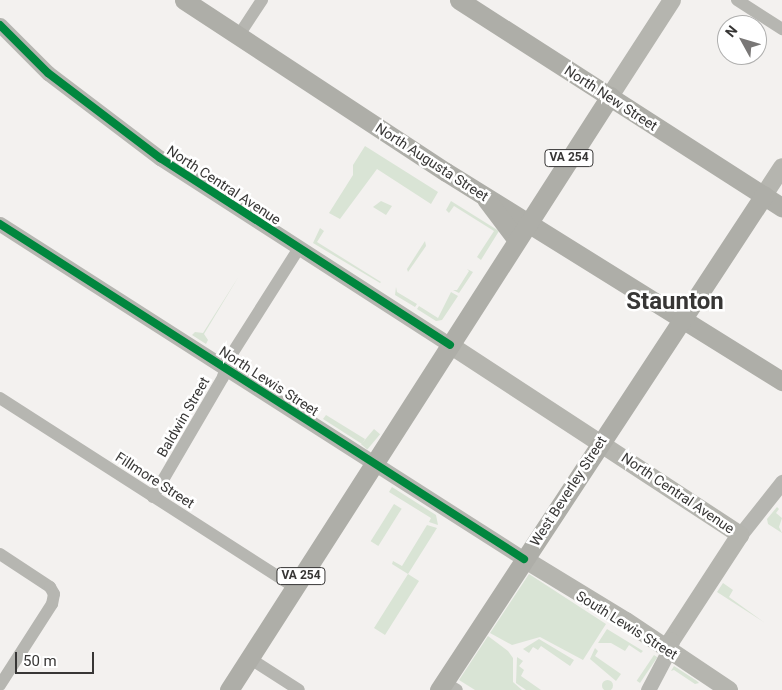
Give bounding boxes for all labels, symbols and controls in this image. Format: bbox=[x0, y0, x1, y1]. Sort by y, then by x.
north arrow bbox=[717, 15, 767, 65]
text: N bbox=[722, 22, 740, 40]
street label: North New Street bbox=[561, 62, 661, 134]
street label: North Augusta Street bbox=[372, 119, 492, 205]
street label: North Central Avenue bbox=[164, 142, 284, 228]
road number: VA 254 bbox=[544, 148, 594, 168]
district label: Staunton bbox=[626, 288, 724, 316]
street label: North Lewis Street bbox=[216, 343, 322, 419]
street label: Baldwin Street bbox=[153, 374, 213, 460]
street label: West Beverley Street bbox=[526, 433, 610, 549]
street label: Fillmore Street bbox=[112, 448, 198, 512]
street label: North Central Avenue bbox=[618, 449, 738, 537]
road number: VA 254 bbox=[276, 566, 326, 586]
street label: South Lewis Street bbox=[573, 587, 681, 663]
scale bar bbox=[18, 642, 96, 674]
text: 50 m bbox=[23, 652, 57, 670]

